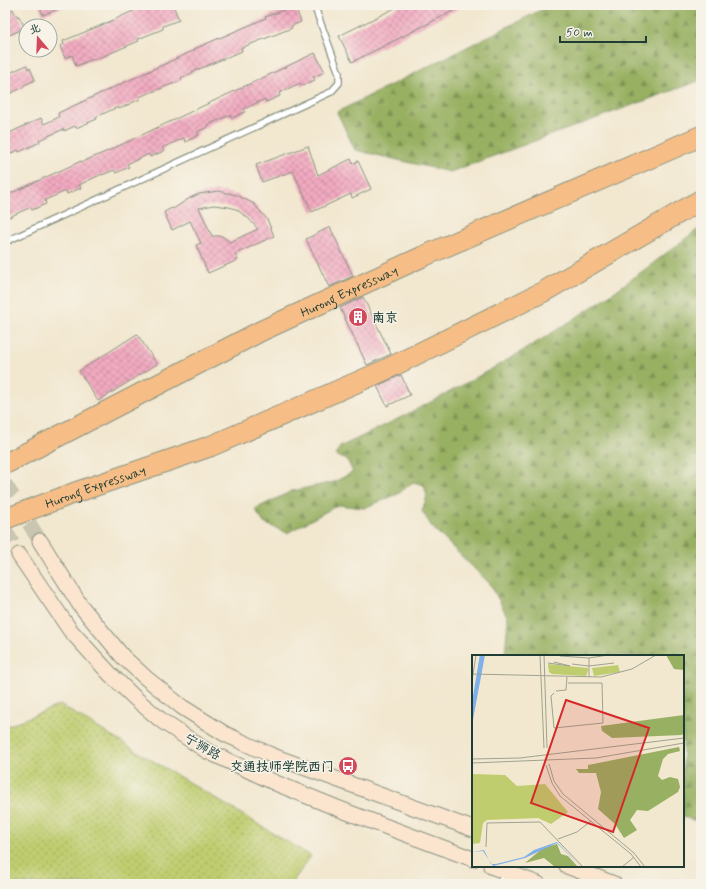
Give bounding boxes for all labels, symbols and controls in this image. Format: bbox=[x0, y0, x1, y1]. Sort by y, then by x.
north arrow bbox=[18, 18, 58, 58]
scale bar bbox=[560, 18, 646, 44]
text: 北 bbox=[28, 21, 43, 38]
text: 50 m bbox=[566, 25, 593, 41]
street label: Hurong Expressway bbox=[298, 262, 401, 322]
building icon: 南京 bbox=[347, 306, 369, 328]
place label: 南京 bbox=[372, 310, 398, 327]
street label: Hurong Expressway bbox=[43, 462, 148, 513]
inset map bbox=[472, 655, 684, 867]
street label: 宁狮路 bbox=[181, 730, 223, 764]
bus stop icon: 交通技师学院西门 bbox=[337, 755, 359, 777]
place label: 交通技师学院西门 bbox=[230, 759, 334, 776]

